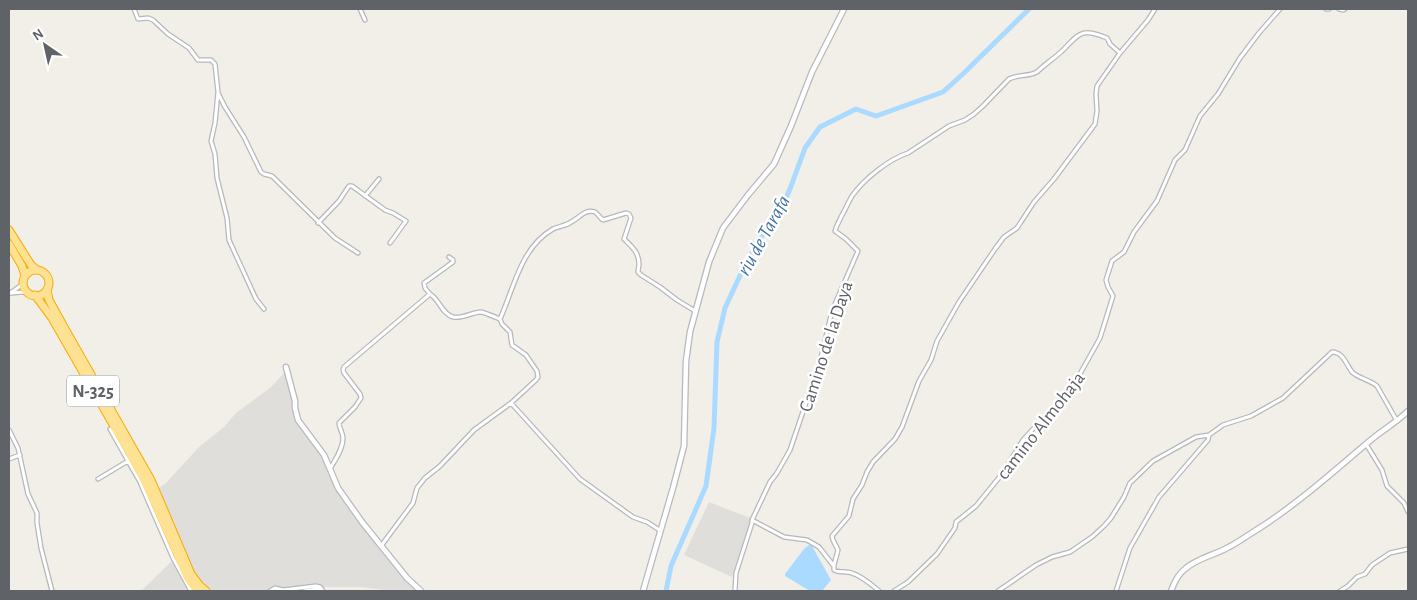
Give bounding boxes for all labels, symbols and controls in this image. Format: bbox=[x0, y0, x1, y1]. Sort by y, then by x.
north arrow bbox=[20, 20, 70, 70]
text: N bbox=[30, 27, 46, 44]
water label: riu de Tarafa bbox=[734, 192, 794, 279]
street label: Camino de la Daya bbox=[796, 279, 857, 414]
street label: camino Almohaja bbox=[994, 369, 1089, 483]
road number: N-325 bbox=[67, 376, 119, 406]

